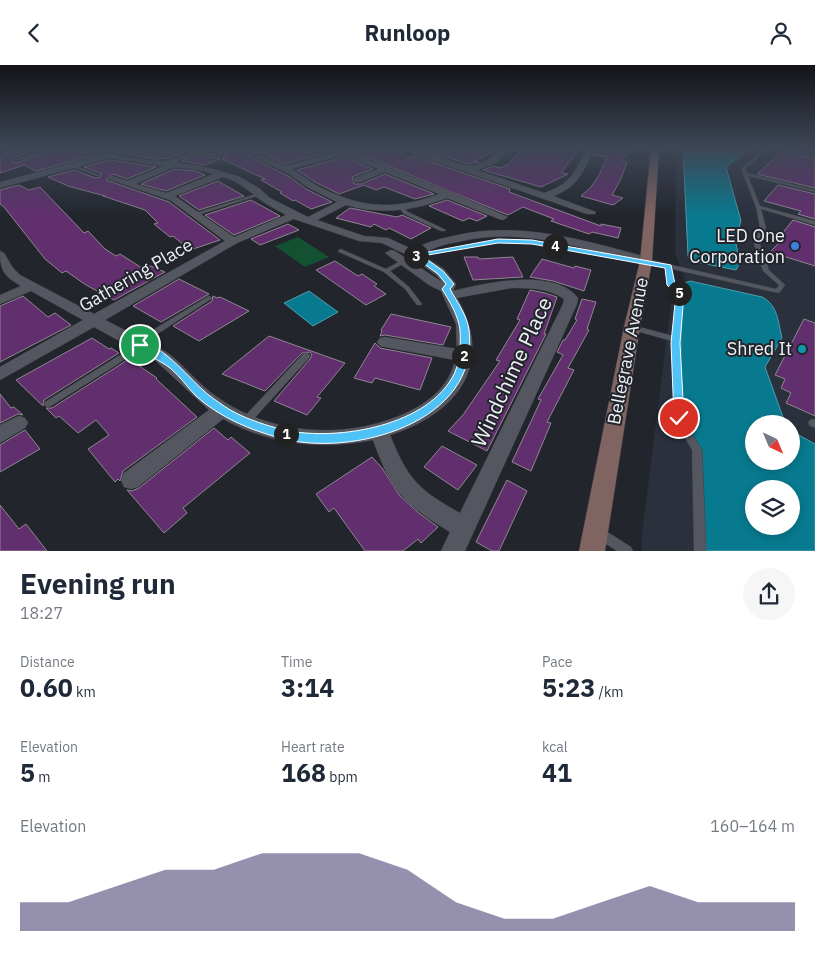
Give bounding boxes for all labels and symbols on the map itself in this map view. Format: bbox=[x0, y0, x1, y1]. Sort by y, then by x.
place label: LED One Corporation bbox=[689, 224, 785, 268]
street label: Gathering Place bbox=[75, 233, 197, 316]
pin: 4 bbox=[542, 233, 568, 259]
marker: LED One Corporation bbox=[789, 240, 801, 252]
pin: 3 bbox=[404, 243, 428, 269]
street label: Bellegrave Avenue bbox=[602, 275, 653, 427]
pin: 5 bbox=[666, 281, 692, 305]
street label: Windchime Place bbox=[464, 292, 558, 451]
pin bbox=[119, 324, 161, 366]
place label: Shred It bbox=[727, 337, 792, 360]
pin: 2 bbox=[452, 343, 476, 369]
marker: Shred It bbox=[796, 343, 808, 355]
pin bbox=[658, 397, 700, 439]
north arrow bbox=[745, 415, 800, 470]
pin: 1 bbox=[274, 421, 298, 447]

